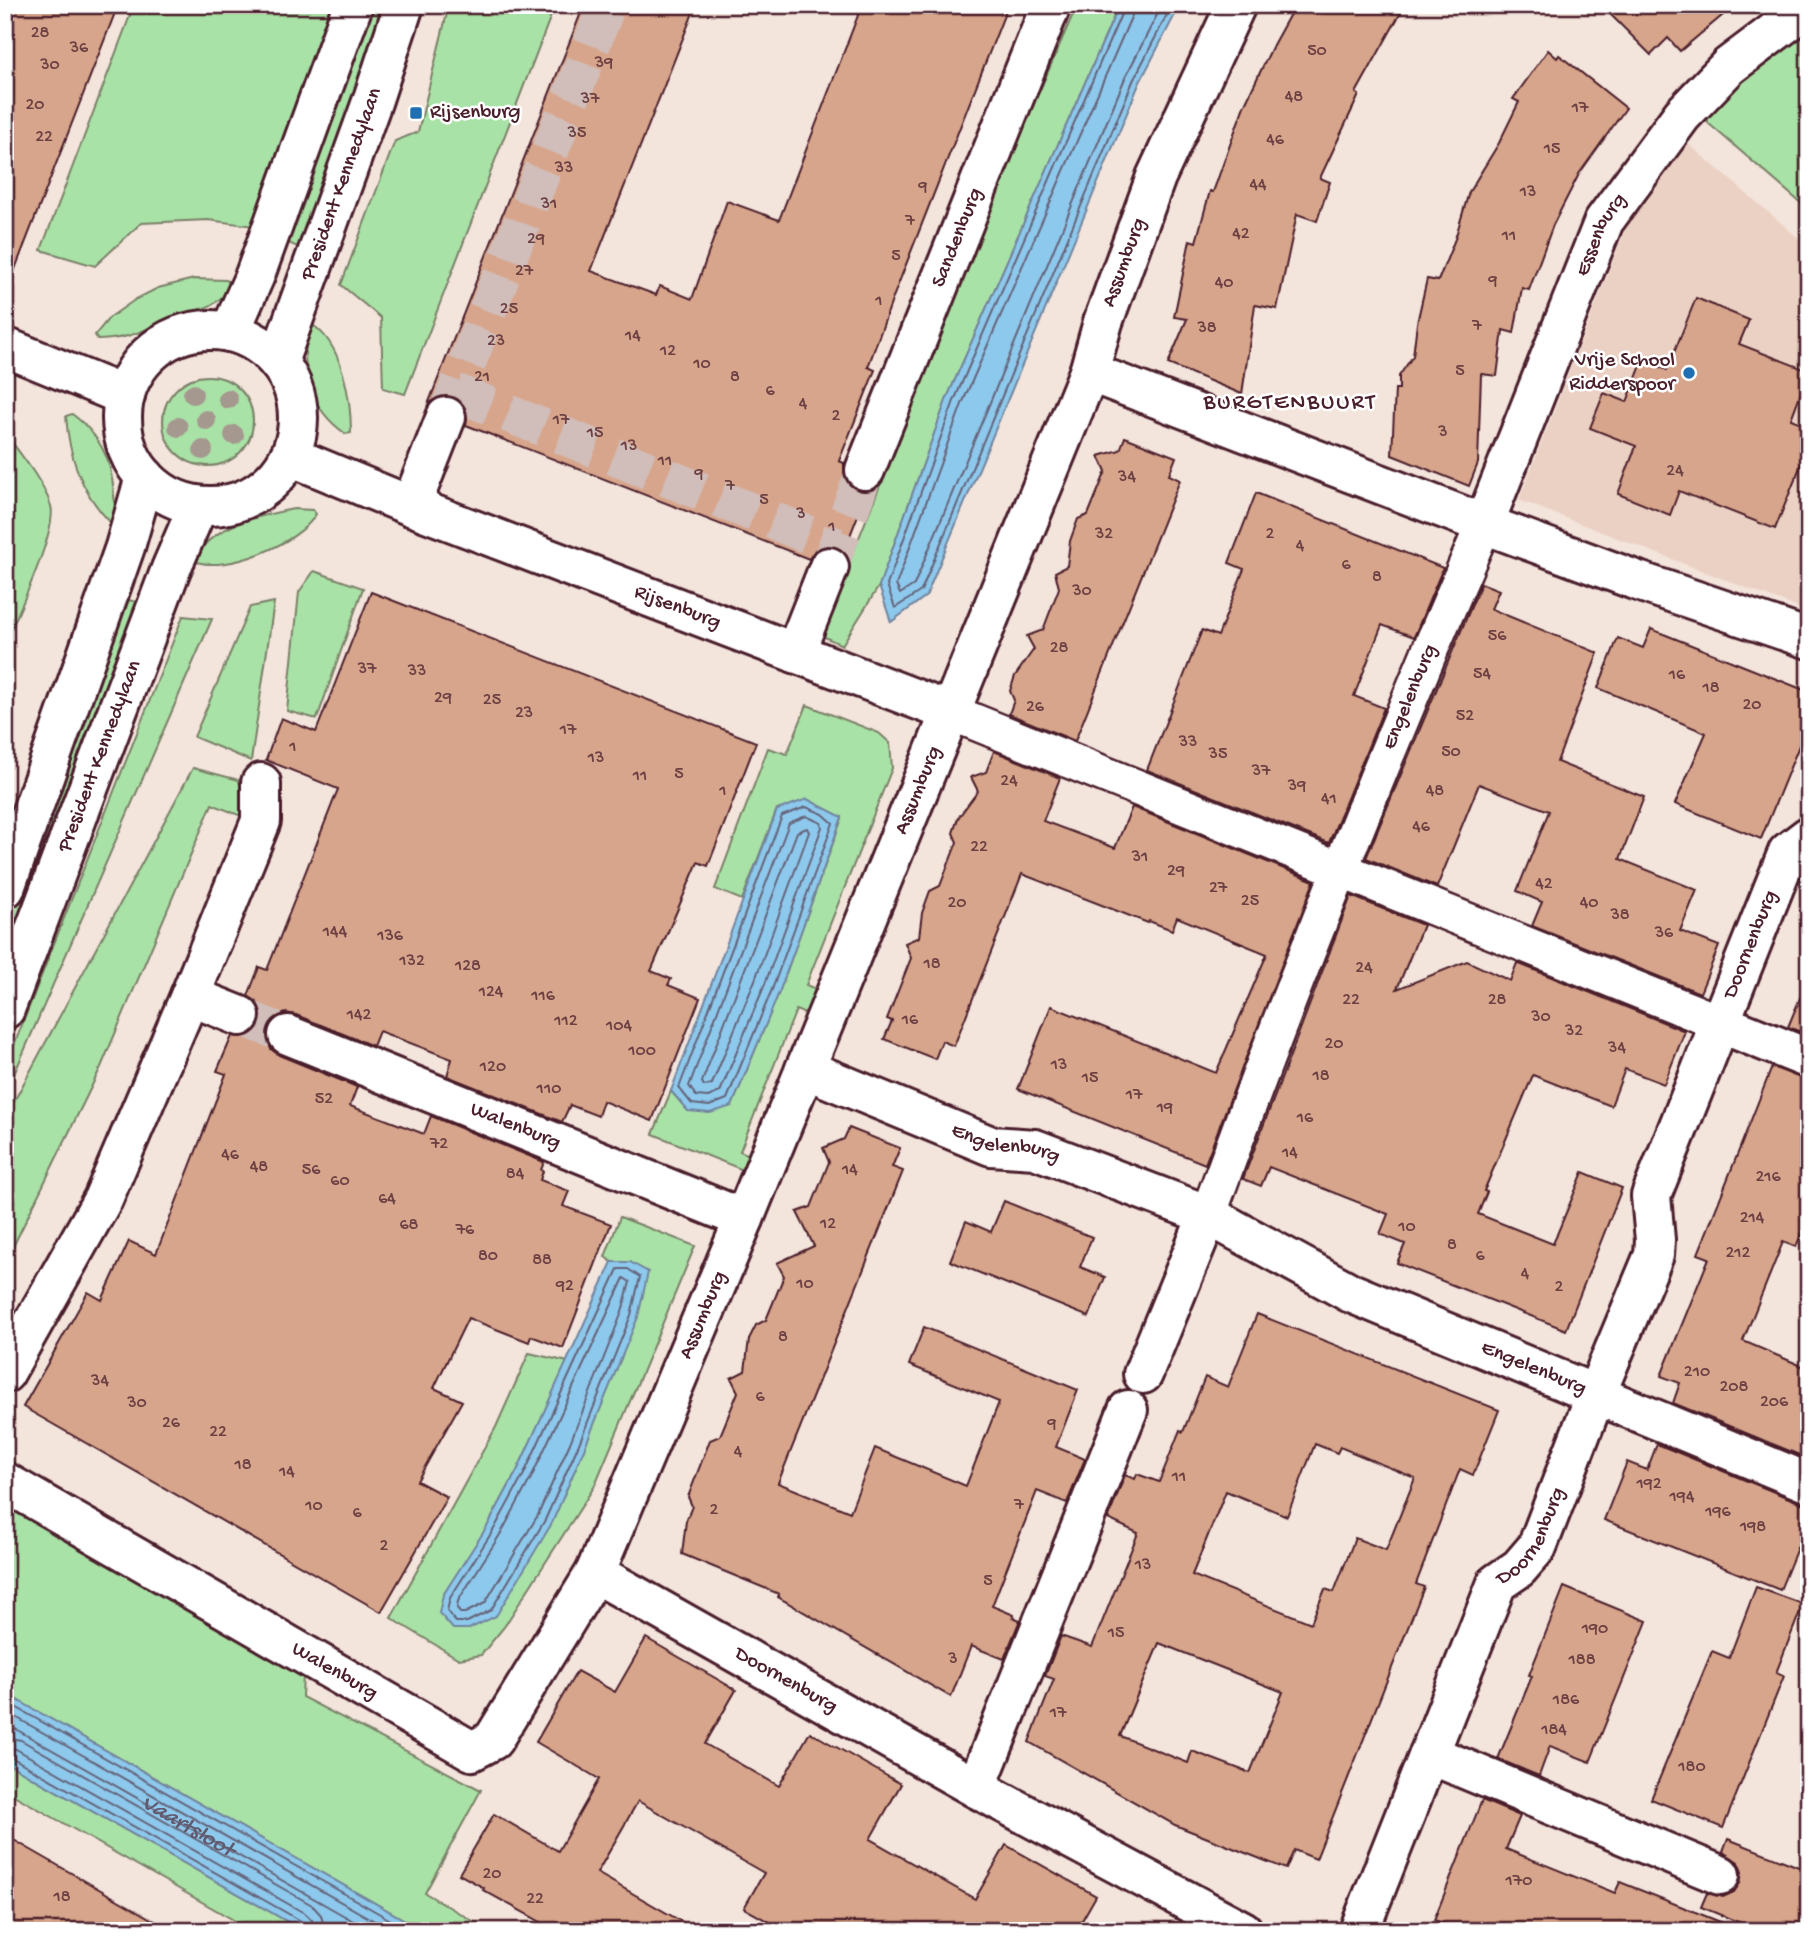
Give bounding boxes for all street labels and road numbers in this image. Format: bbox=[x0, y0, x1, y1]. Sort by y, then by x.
street label: President Kennedylaan bbox=[296, 85, 388, 285]
street label: Sandenburg bbox=[927, 185, 989, 291]
street label: Essenburg bbox=[1571, 189, 1632, 280]
street label: Assumburg bbox=[1097, 215, 1152, 311]
street label: Rijsenburg bbox=[631, 580, 724, 636]
street label: Engelenburg bbox=[1377, 641, 1443, 754]
street label: President Kennedylaan bbox=[52, 657, 148, 857]
street label: Assumburg bbox=[889, 743, 948, 838]
street label: Doornenburg bbox=[1718, 887, 1784, 1004]
street label: Walenburg bbox=[466, 1097, 564, 1156]
street label: Engelenburg bbox=[947, 1118, 1063, 1170]
street label: Assumburg bbox=[674, 1267, 733, 1363]
street label: Engelenburg bbox=[1477, 1336, 1590, 1402]
street label: Doornenburg bbox=[1490, 1484, 1571, 1593]
street label: Walenburg bbox=[287, 1637, 382, 1706]
street label: Doornenburg bbox=[728, 1641, 842, 1720]

